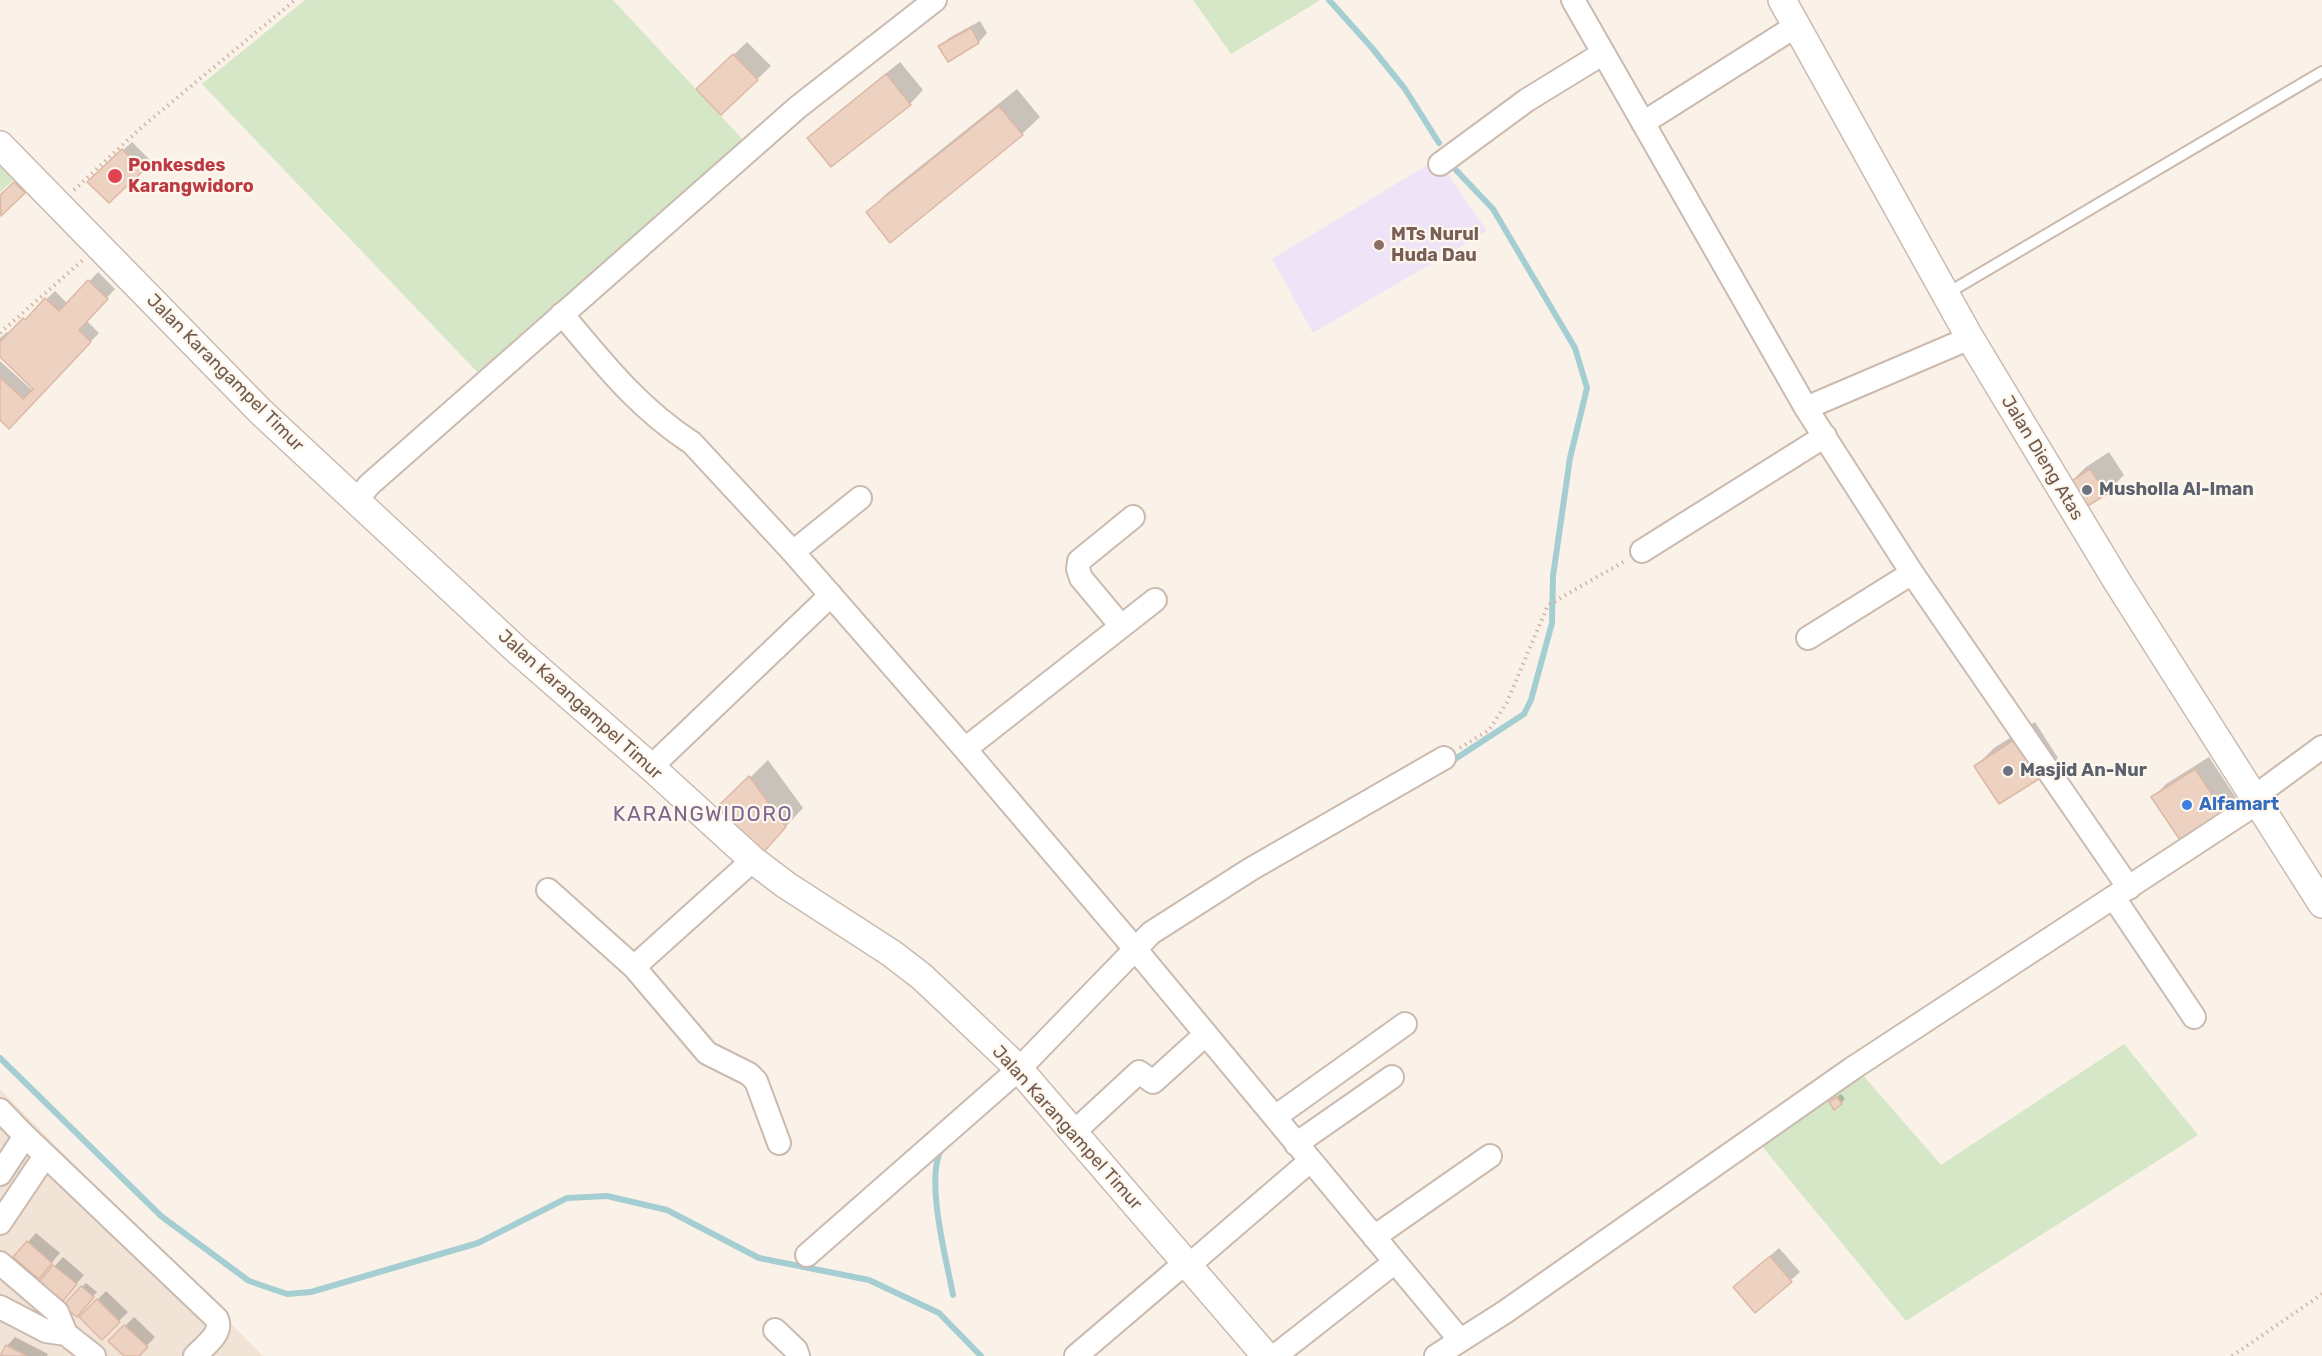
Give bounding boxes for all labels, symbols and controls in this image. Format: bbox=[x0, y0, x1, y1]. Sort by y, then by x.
place label: Ponkesdes Karangwidoro bbox=[128, 155, 254, 198]
marker: Ponkesdes Karangwidoro bbox=[106, 167, 124, 185]
place label: MTs Nurul Huda Dau bbox=[1391, 224, 1479, 266]
marker: MTs Nurul Huda Dau bbox=[1372, 238, 1386, 252]
street label: Jalan Karangampel Timur bbox=[142, 290, 308, 456]
street label: Jalan Dieng Atas bbox=[1996, 392, 2088, 524]
place label: Musholla Al-Iman bbox=[2099, 479, 2254, 501]
marker: Musholla Al-Iman bbox=[2080, 483, 2094, 497]
street label: Jalan Karangampel Timur bbox=[493, 625, 667, 785]
place label: Masjid An-Nur bbox=[2020, 760, 2147, 782]
marker: Masjid An-Nur bbox=[2001, 764, 2015, 778]
place label: Alfamart bbox=[2199, 794, 2279, 816]
marker: Alfamart bbox=[2180, 798, 2194, 812]
district label: KARANGWIDORO bbox=[613, 802, 793, 828]
street label: Jalan Karangampel Timur bbox=[987, 1041, 1147, 1215]

